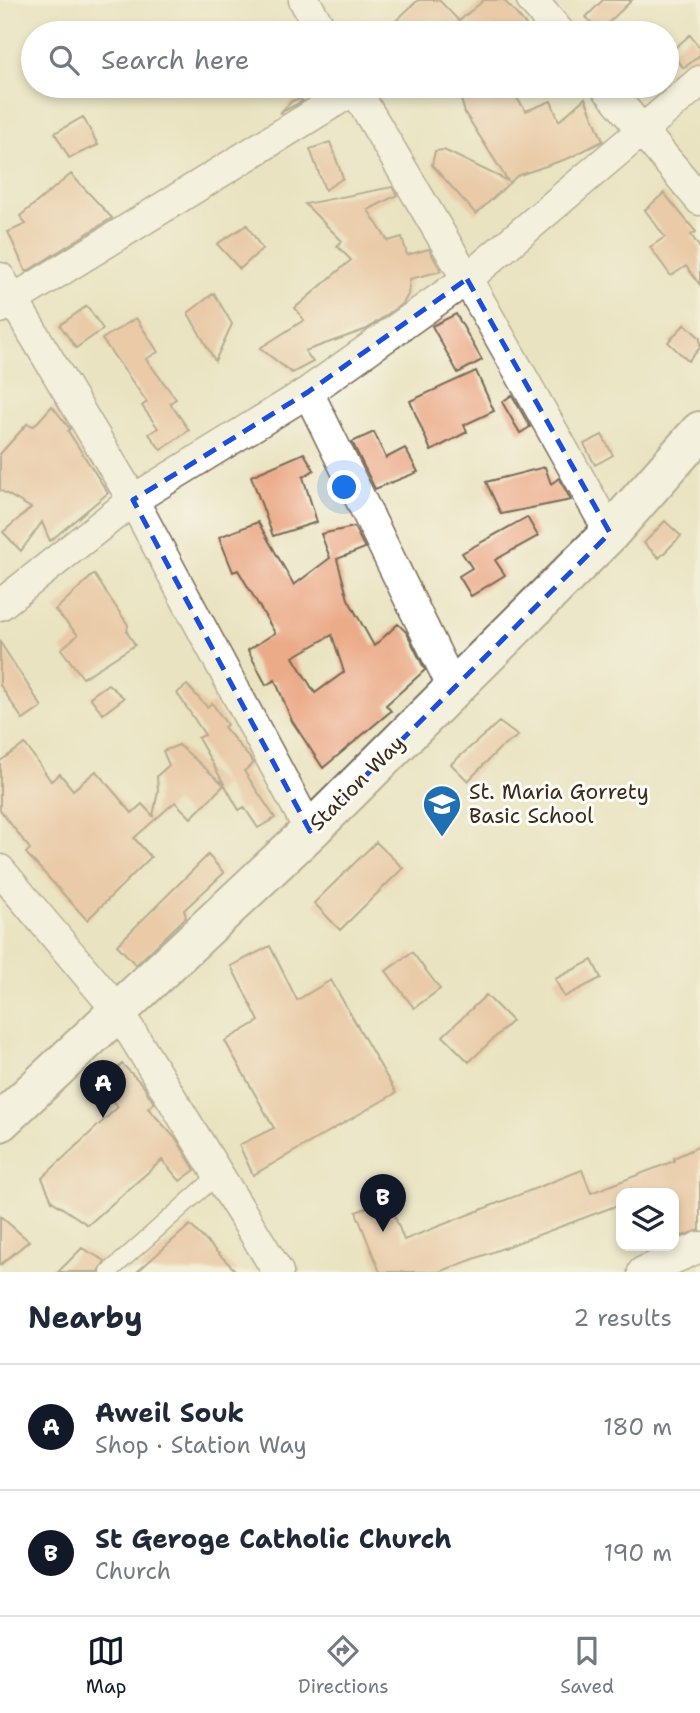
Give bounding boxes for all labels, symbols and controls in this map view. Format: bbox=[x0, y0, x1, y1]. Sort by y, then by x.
search box bbox=[21, 21, 679, 98]
icon: search bbox=[45, 41, 83, 79]
text: Search here bbox=[101, 42, 250, 77]
your location bbox=[327, 470, 361, 504]
street label: Station Way bbox=[303, 729, 411, 837]
place label: St. Maria Gorrety Basic School bbox=[469, 778, 649, 830]
school or university icon: St. Maria Gorrety Basic School bbox=[421, 783, 463, 838]
pin: A bbox=[80, 1060, 126, 1118]
pin: B bbox=[360, 1174, 406, 1232]
map controls bbox=[616, 1188, 679, 1251]
button: layers bbox=[616, 1188, 679, 1251]
text: Nearby bbox=[28, 1297, 143, 1338]
text: 2 results bbox=[573, 1303, 672, 1333]
text: Aweil Souk bbox=[95, 1395, 244, 1430]
text: A bbox=[42, 1412, 60, 1442]
text: 180 m bbox=[603, 1412, 672, 1442]
text: Shop · Station Way bbox=[95, 1430, 307, 1460]
text: St Geroge Catholic Church bbox=[95, 1521, 452, 1556]
text: B bbox=[44, 1538, 58, 1568]
text: 190 m bbox=[604, 1538, 672, 1568]
text: Church bbox=[95, 1556, 171, 1586]
tab: Map bbox=[86, 1632, 126, 1699]
tab: Directions bbox=[298, 1632, 389, 1699]
tab: Saved bbox=[560, 1632, 614, 1699]

